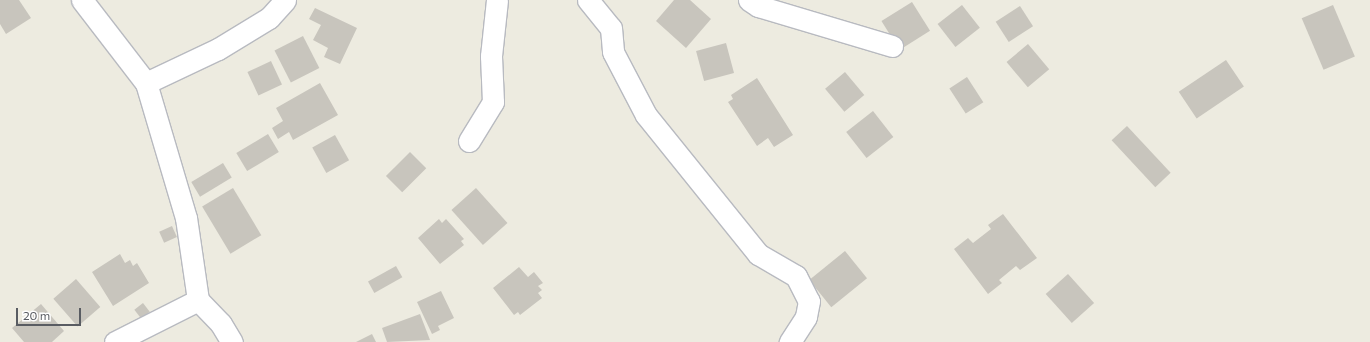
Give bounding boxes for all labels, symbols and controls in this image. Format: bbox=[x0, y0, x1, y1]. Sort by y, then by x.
scale bar bbox=[18, 300, 83, 326]
text: 20 m bbox=[23, 308, 50, 322]

